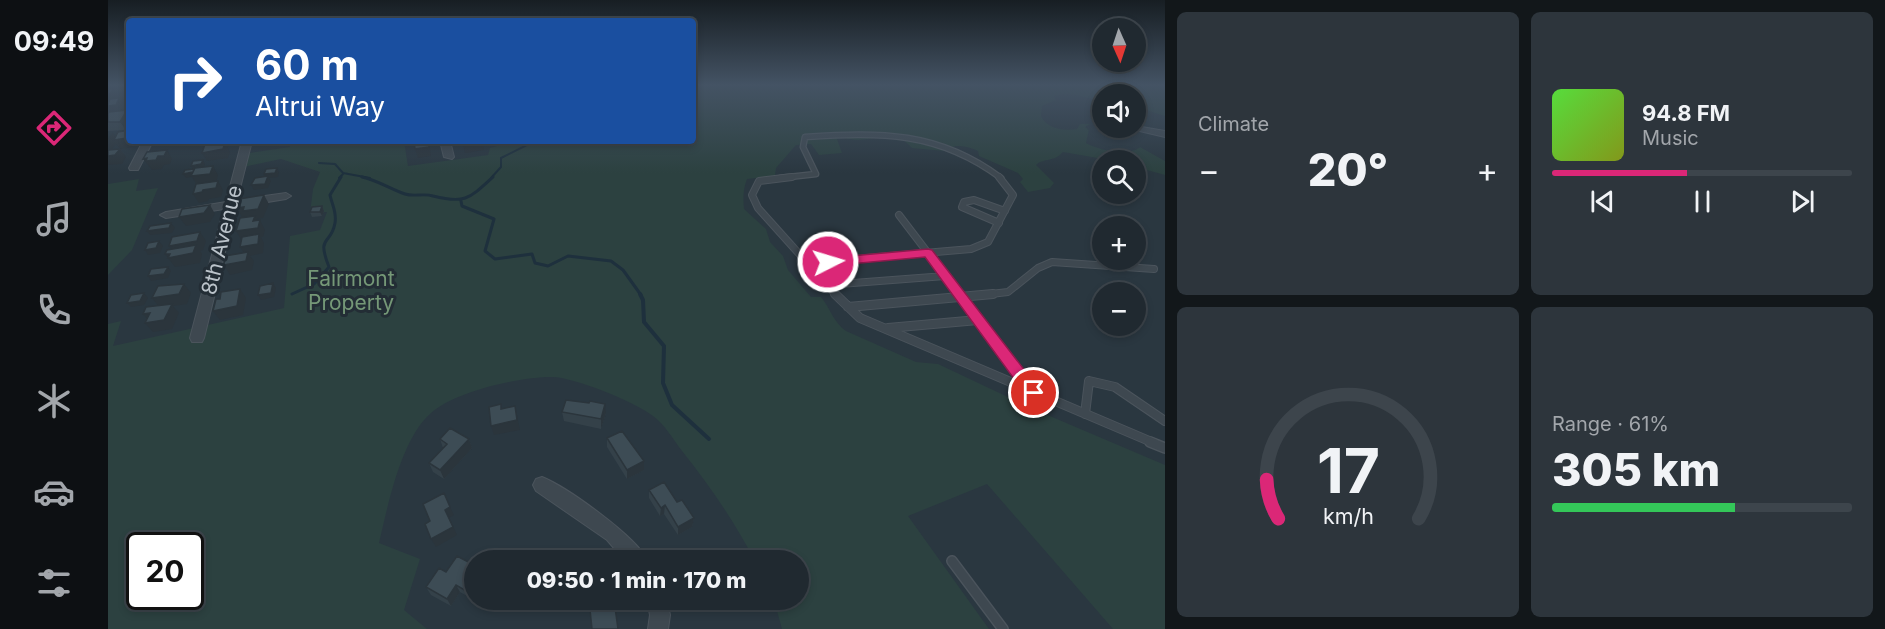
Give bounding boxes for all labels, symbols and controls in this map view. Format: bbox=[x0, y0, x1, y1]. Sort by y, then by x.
north arrow bbox=[1092, 18, 1146, 72]
map controls bbox=[1092, 18, 1146, 336]
text: 09:49 bbox=[14, 25, 94, 58]
text: 60 m bbox=[255, 39, 359, 90]
icon: right bbox=[156, 42, 234, 120]
button: sound bbox=[1092, 84, 1146, 138]
text: Altrui Way bbox=[255, 90, 385, 123]
text: 94.8 FM bbox=[1642, 100, 1730, 126]
icon: directions bbox=[33, 107, 75, 149]
text: Climate bbox=[1198, 112, 1269, 136]
text: Music bbox=[1642, 126, 1699, 150]
text: 20° bbox=[1308, 142, 1388, 197]
button: search bbox=[1092, 150, 1146, 204]
text: − bbox=[1198, 150, 1220, 190]
text: + bbox=[1476, 150, 1498, 190]
street label: 8th Avenue bbox=[196, 183, 247, 297]
icon: previous bbox=[1586, 185, 1619, 218]
icon: pause bbox=[1686, 185, 1719, 218]
icon: next bbox=[1786, 185, 1819, 218]
icon: music bbox=[33, 198, 75, 240]
button: + bbox=[1092, 216, 1146, 270]
position arrow bbox=[796, 230, 860, 294]
park label: Fairmont Property bbox=[307, 266, 395, 315]
button: − bbox=[1092, 282, 1146, 336]
icon: phone bbox=[33, 289, 75, 331]
pin bbox=[1008, 367, 1059, 418]
icon: arrive bbox=[1017, 376, 1050, 409]
icon: climate bbox=[33, 380, 75, 422]
text: Range · 61% bbox=[1552, 412, 1669, 436]
text: 17 bbox=[1316, 433, 1380, 508]
text: 305 km bbox=[1552, 442, 1720, 497]
icon: car bbox=[33, 471, 75, 513]
text: km/h bbox=[1323, 503, 1373, 529]
speed limit sign: 20 bbox=[126, 532, 204, 610]
icon: filters bbox=[33, 562, 75, 604]
text: 09:50 · 1 min · 170 m bbox=[527, 567, 746, 593]

